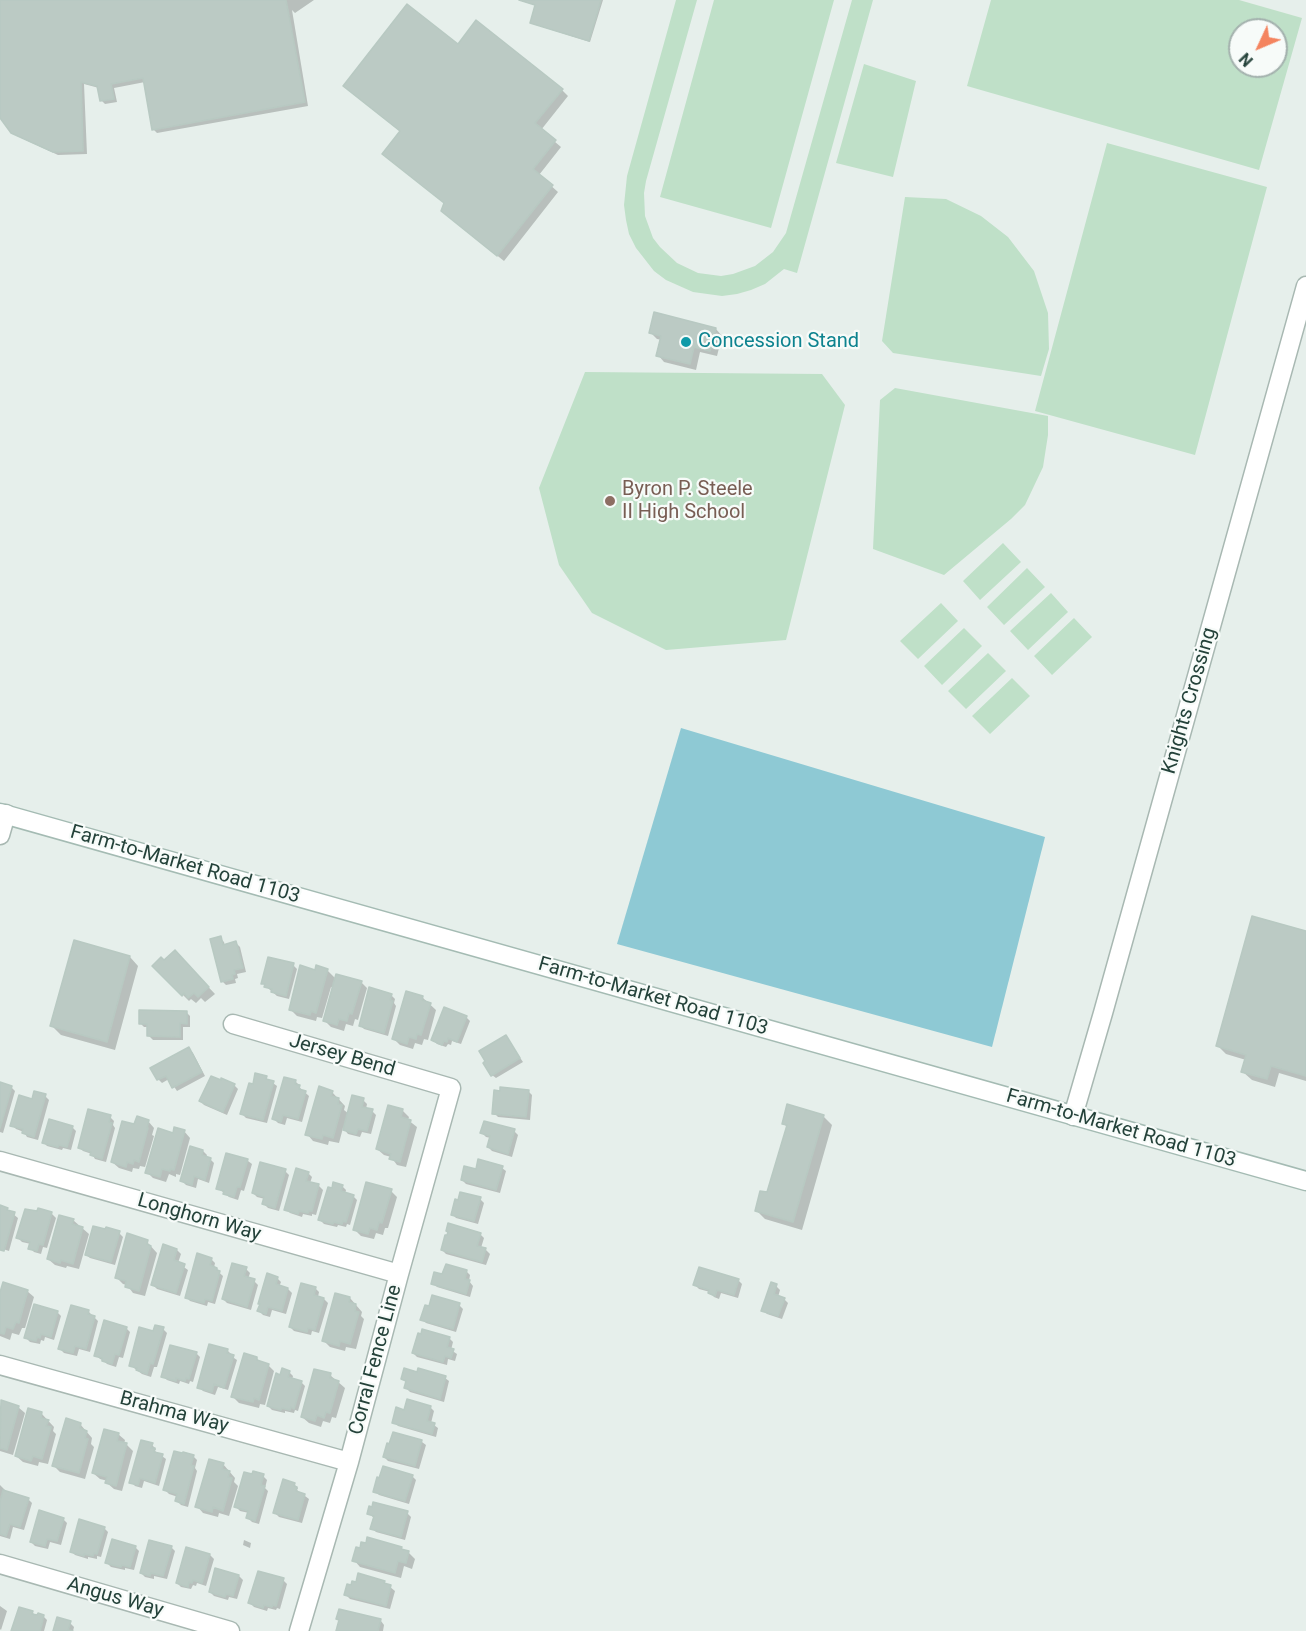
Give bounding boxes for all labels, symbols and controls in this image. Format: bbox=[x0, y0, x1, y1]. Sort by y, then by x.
north arrow bbox=[1228, 18, 1288, 78]
text: N bbox=[1235, 49, 1257, 70]
place label: Concession Stand bbox=[698, 330, 859, 354]
marker: Concession Stand bbox=[679, 335, 693, 349]
place label: Byron P. Steele II High School bbox=[622, 478, 753, 525]
marker: Byron P. Steele II High School bbox=[603, 494, 617, 508]
street label: Knights Crossing bbox=[1158, 625, 1222, 777]
street label: Farm-to-Market Road 1103 bbox=[67, 821, 303, 909]
street label: Farm-to-Market Road 1103 bbox=[535, 953, 771, 1041]
street label: Jersey Bend bbox=[286, 1029, 398, 1083]
street label: Farm-to-Market Road 1103 bbox=[1003, 1085, 1239, 1173]
street label: Longhorn Way bbox=[135, 1189, 263, 1247]
street label: Corral Fence Line bbox=[344, 1282, 408, 1438]
street label: Brahma Way bbox=[117, 1387, 231, 1439]
street label: Angus Way bbox=[64, 1573, 166, 1623]

